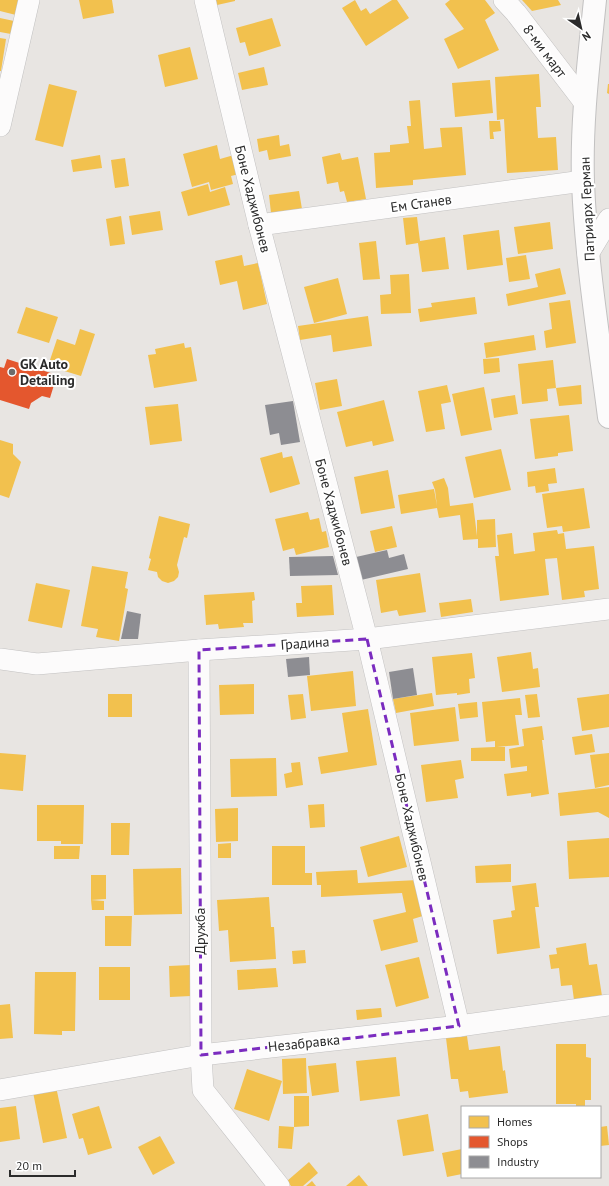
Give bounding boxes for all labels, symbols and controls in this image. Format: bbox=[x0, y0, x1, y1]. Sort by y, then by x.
north arrow bbox=[561, 8, 601, 48]
street label: 8-ми март bbox=[519, 21, 571, 82]
text: N bbox=[580, 28, 594, 44]
street label: Боне Хаджибонев bbox=[231, 143, 275, 255]
street label: Патриарх Герман bbox=[575, 156, 599, 262]
street label: Ем Станев bbox=[389, 190, 453, 216]
place label: GK Auto Detailing bbox=[20, 355, 75, 389]
marker: GK Auto Detailing bbox=[7, 367, 17, 377]
street label: Боне Хаджибонев bbox=[311, 457, 357, 567]
street label: Градина bbox=[280, 632, 330, 654]
street label: Боне Хаджибонев bbox=[391, 771, 433, 883]
street label: Дружба bbox=[191, 907, 209, 954]
street label: Незабравка bbox=[267, 1030, 341, 1056]
legend bbox=[461, 1106, 601, 1178]
text: Homes bbox=[497, 1114, 532, 1129]
text: Shops bbox=[497, 1134, 528, 1149]
scale bar bbox=[10, 1152, 75, 1178]
text: Industry bbox=[497, 1154, 539, 1169]
text: 20 m bbox=[16, 1158, 42, 1173]

